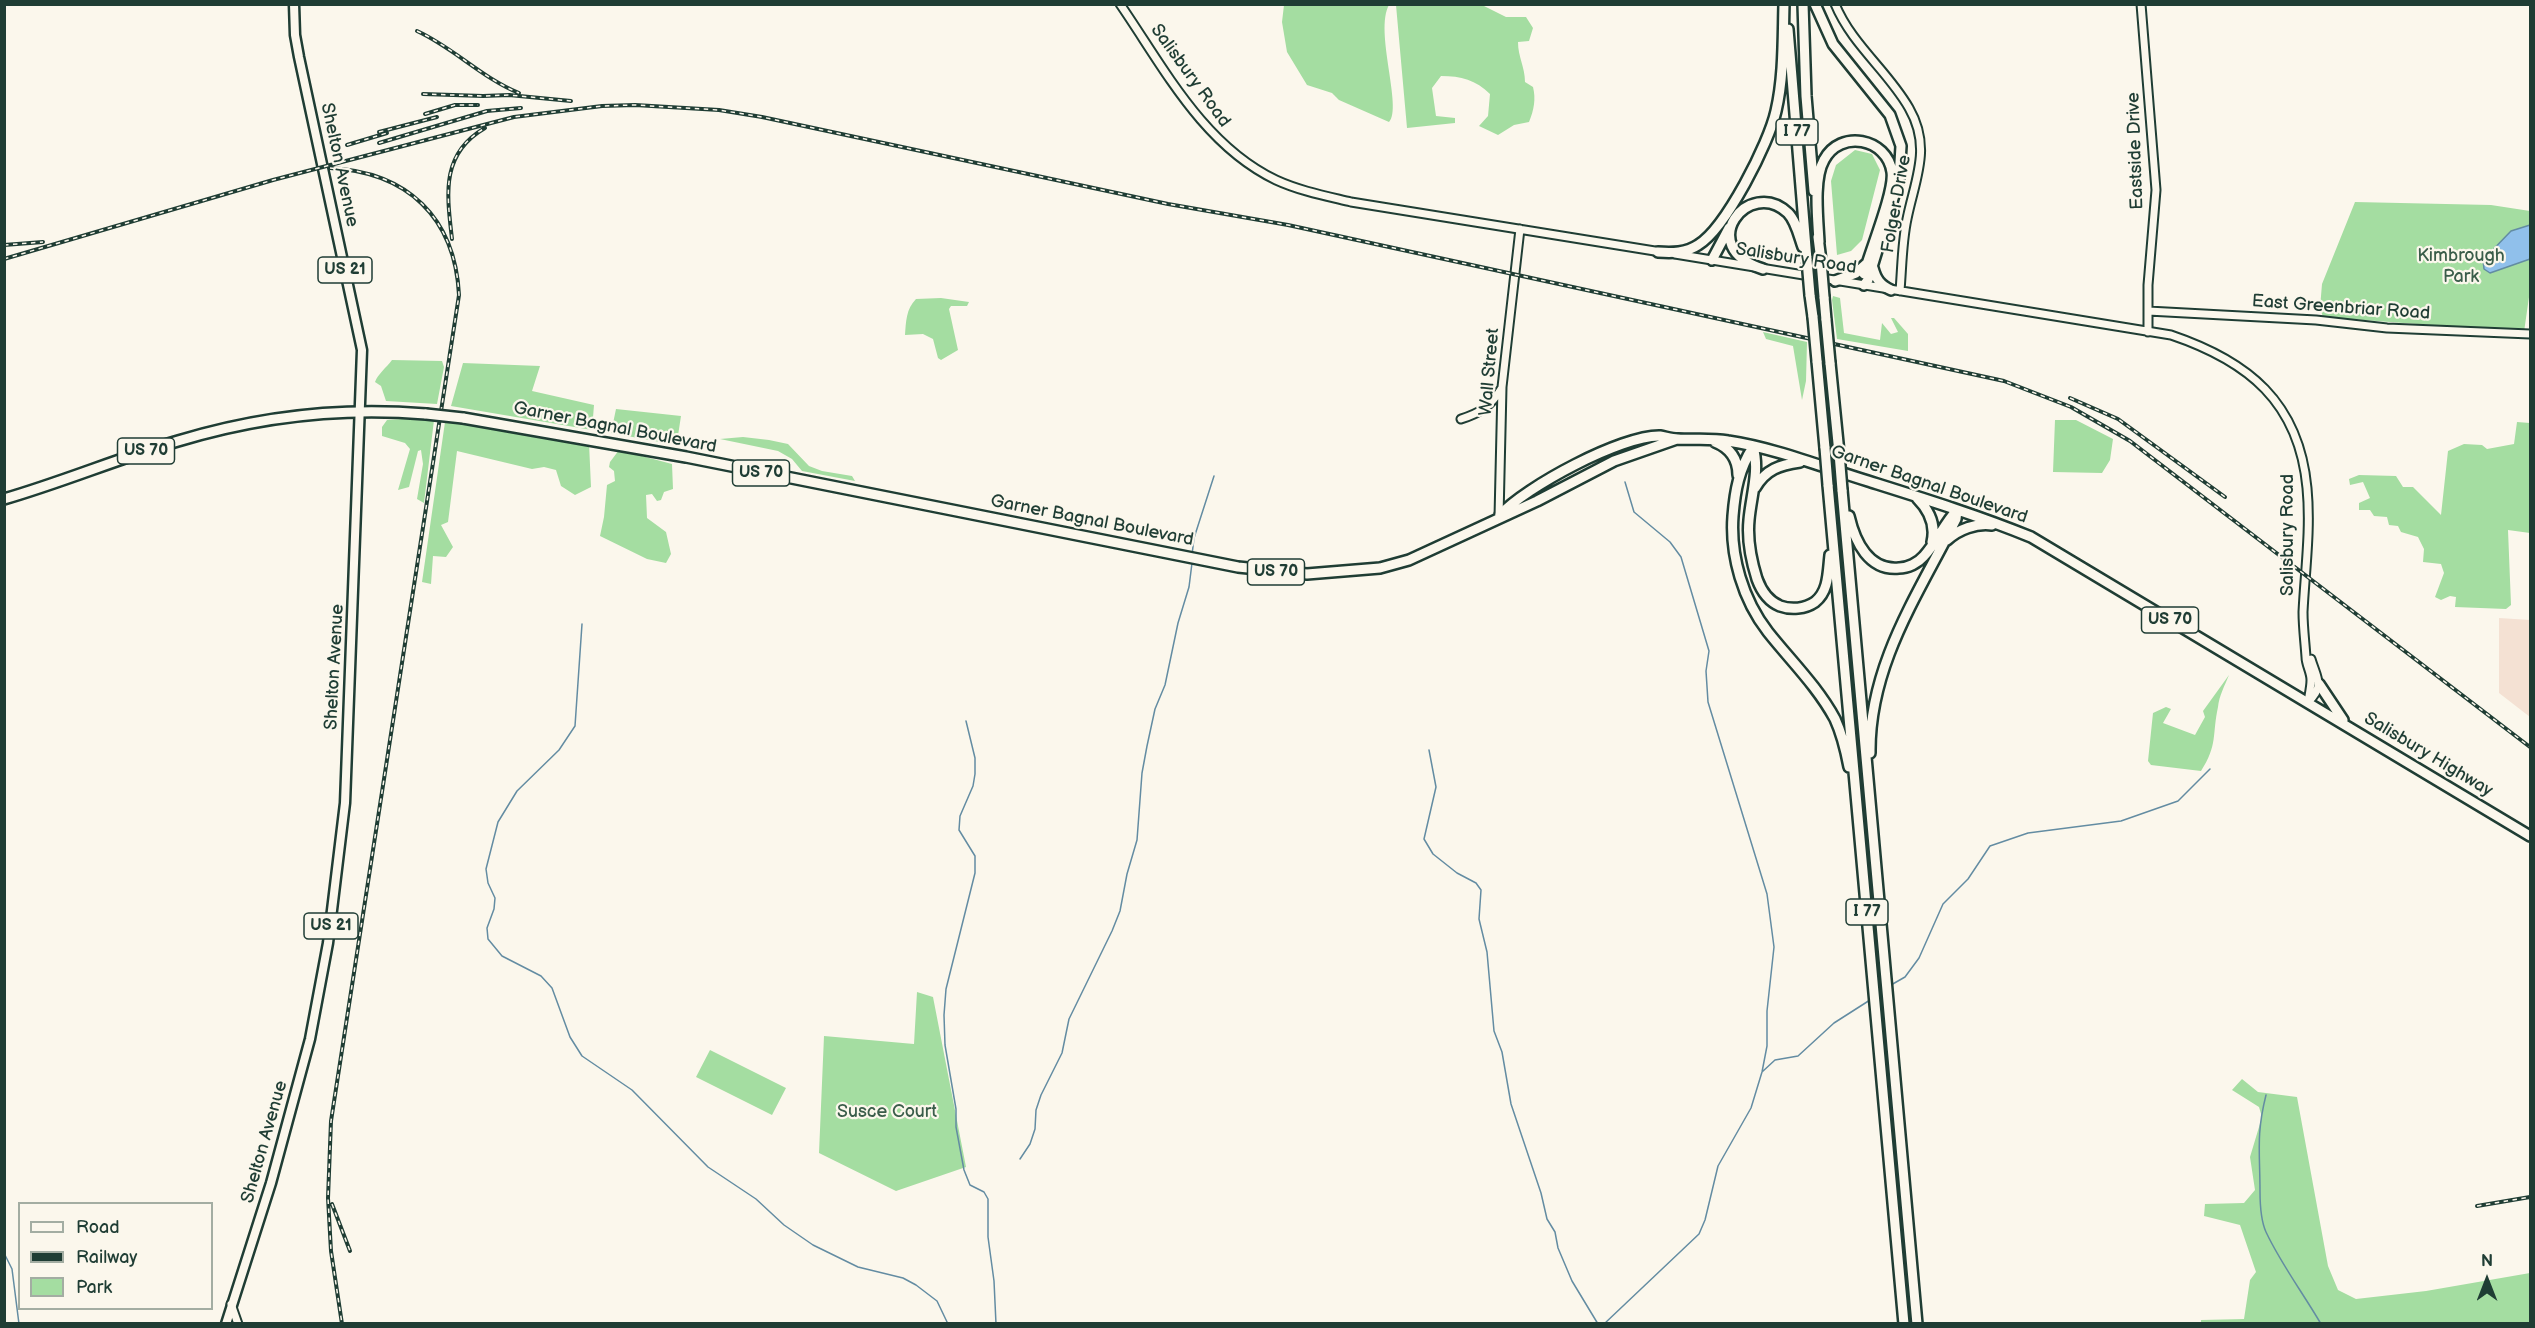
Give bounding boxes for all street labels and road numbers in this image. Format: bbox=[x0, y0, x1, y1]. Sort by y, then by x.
street label: Salisbury Road bbox=[1145, 20, 1235, 132]
street label: Eastside Drive bbox=[2123, 92, 2149, 210]
street label: Shelton Avenue bbox=[315, 101, 363, 229]
road number: I 77 bbox=[1776, 119, 1818, 145]
street label: Folger Drive bbox=[1878, 153, 1916, 255]
street label: Salisbury Road bbox=[1734, 239, 1858, 279]
road number: US 21 bbox=[318, 257, 372, 283]
street label: East Greenbriar Road bbox=[2251, 291, 2431, 325]
street label: Wall Street bbox=[1475, 327, 1505, 417]
street label: Garner Bagnal Boulevard bbox=[512, 398, 718, 458]
road number: US 70 bbox=[118, 438, 174, 464]
street label: Garner Bagnal Boulevard bbox=[1828, 441, 2030, 529]
road number: US 70 bbox=[732, 460, 789, 486]
street label: Salisbury Road bbox=[2277, 474, 2299, 596]
street label: Garner Bagnal Boulevard bbox=[989, 491, 1195, 551]
road number: US 70 bbox=[1248, 559, 1304, 585]
street label: Shelton Avenue bbox=[321, 603, 349, 731]
road number: US 70 bbox=[2142, 607, 2198, 633]
street label: Salisbury Highway bbox=[2360, 708, 2496, 802]
road number: I 77 bbox=[1846, 899, 1888, 925]
road number: US 21 bbox=[304, 913, 358, 939]
street label: Shelton Avenue bbox=[237, 1078, 293, 1206]

